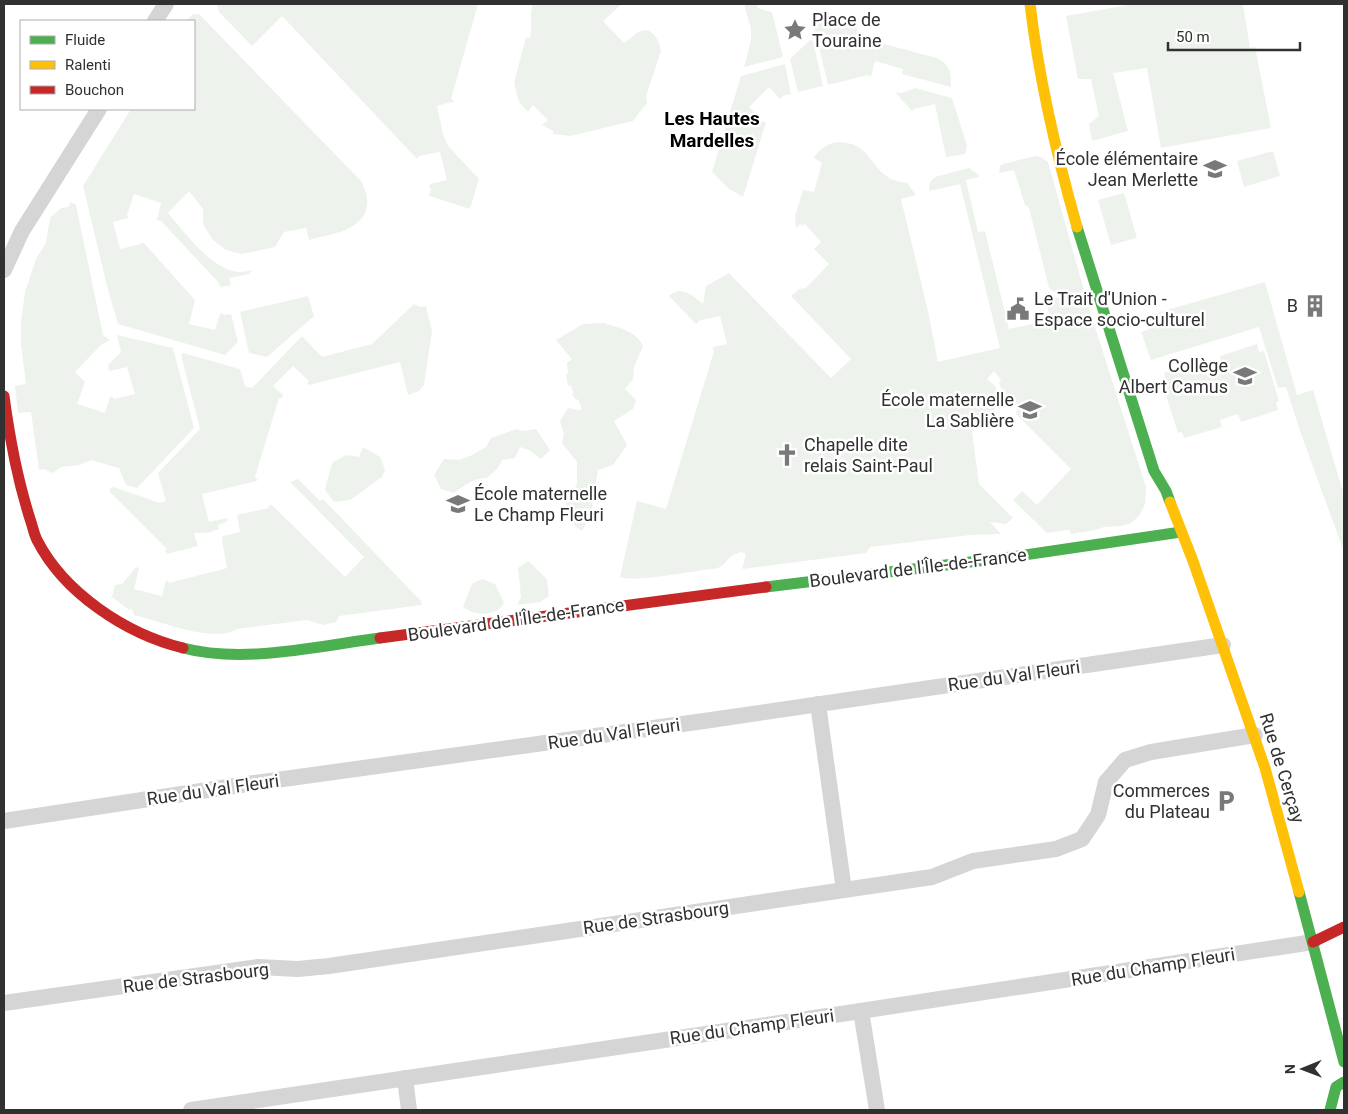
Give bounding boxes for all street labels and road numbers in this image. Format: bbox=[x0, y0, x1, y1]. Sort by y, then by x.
street label: Boulevard de l'Île-de-France bbox=[808, 544, 1028, 591]
street label: Boulevard de l'Île-de-France bbox=[406, 594, 626, 645]
street label: Rue du Val Fleuri bbox=[946, 656, 1082, 695]
street label: Rue de Cerçay bbox=[1256, 710, 1309, 826]
street label: Rue du Val Fleuri bbox=[546, 714, 682, 753]
street label: Rue du Val Fleuri bbox=[145, 770, 281, 809]
street label: Rue de Strasbourg bbox=[582, 897, 730, 938]
street label: Rue du Champ Fleuri bbox=[1069, 943, 1236, 990]
street label: Rue de Strasbourg bbox=[122, 958, 270, 997]
street label: Rue du Champ Fleuri bbox=[668, 1005, 835, 1048]

